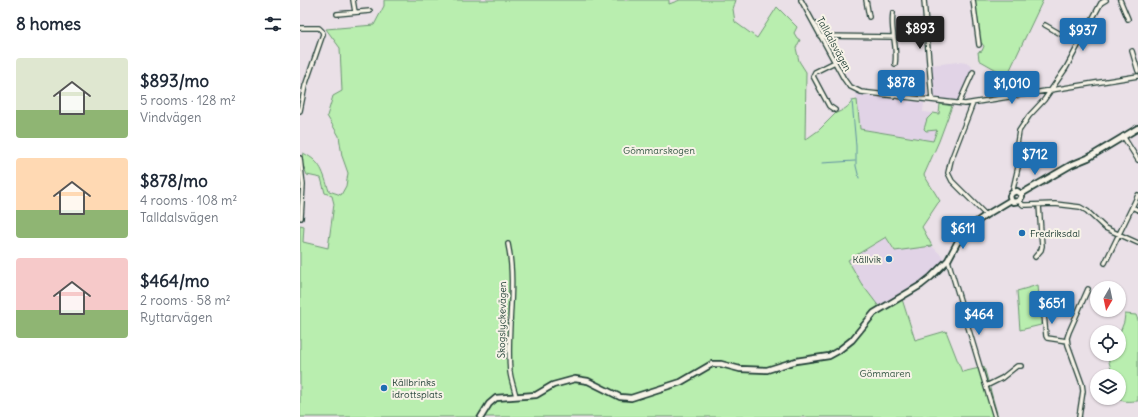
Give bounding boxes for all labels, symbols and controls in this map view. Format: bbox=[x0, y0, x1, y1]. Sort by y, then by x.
text: 8 homes bbox=[16, 13, 81, 35]
icon: filters bbox=[262, 13, 284, 35]
street label: Talldalsvägen bbox=[814, 14, 854, 74]
pin: $893 bbox=[896, 16, 944, 50]
pin: $937 bbox=[1059, 18, 1107, 52]
text: $893 bbox=[905, 20, 935, 37]
text: $937 bbox=[1069, 22, 1097, 39]
text: $893/mo bbox=[140, 70, 209, 92]
pin: $878 bbox=[877, 70, 925, 104]
pin: $1,010 bbox=[979, 71, 1045, 105]
icon: home bbox=[48, 74, 96, 122]
text: $878 bbox=[887, 74, 915, 91]
text: $1,010 bbox=[993, 75, 1031, 92]
text: 5 rooms · 128 m² bbox=[140, 92, 236, 109]
text: Vindvägen bbox=[140, 109, 202, 126]
pin: $712 bbox=[1011, 142, 1059, 176]
park label: Gömmarskogen bbox=[623, 144, 695, 157]
text: $712 bbox=[1022, 146, 1048, 163]
text: $878/mo bbox=[140, 170, 208, 192]
icon: home bbox=[48, 174, 96, 222]
text: 4 rooms · 108 m² bbox=[140, 192, 237, 209]
text: Talldalsvägen bbox=[140, 209, 219, 226]
pin: $611 bbox=[939, 216, 987, 250]
text: $611 bbox=[950, 220, 976, 237]
place label: Fredriksdal bbox=[1030, 227, 1080, 240]
marker: Fredriksdal bbox=[1017, 228, 1027, 238]
place label: Källvik bbox=[853, 253, 881, 266]
marker: Källvik bbox=[884, 254, 894, 264]
text: $464/mo bbox=[140, 270, 209, 292]
icon: home bbox=[48, 274, 96, 322]
street label: Skogslyckevägen bbox=[495, 281, 509, 359]
north arrow bbox=[1090, 281, 1126, 317]
map controls bbox=[1090, 281, 1126, 405]
pin: $651 bbox=[1028, 291, 1076, 325]
text: 2 rooms · 58 m² bbox=[140, 292, 231, 309]
text: $651 bbox=[1038, 295, 1066, 312]
pin: $464 bbox=[955, 302, 1003, 336]
text: $464 bbox=[964, 306, 994, 323]
text: Ryttarvägen bbox=[140, 309, 212, 326]
button: locate bbox=[1090, 325, 1126, 361]
park label: Gömmaren bbox=[859, 367, 911, 380]
button: layers bbox=[1090, 369, 1126, 405]
place label: Källbrinks idrottsplats bbox=[392, 376, 443, 401]
marker: Källbrinks idrottsplats bbox=[379, 383, 389, 393]

